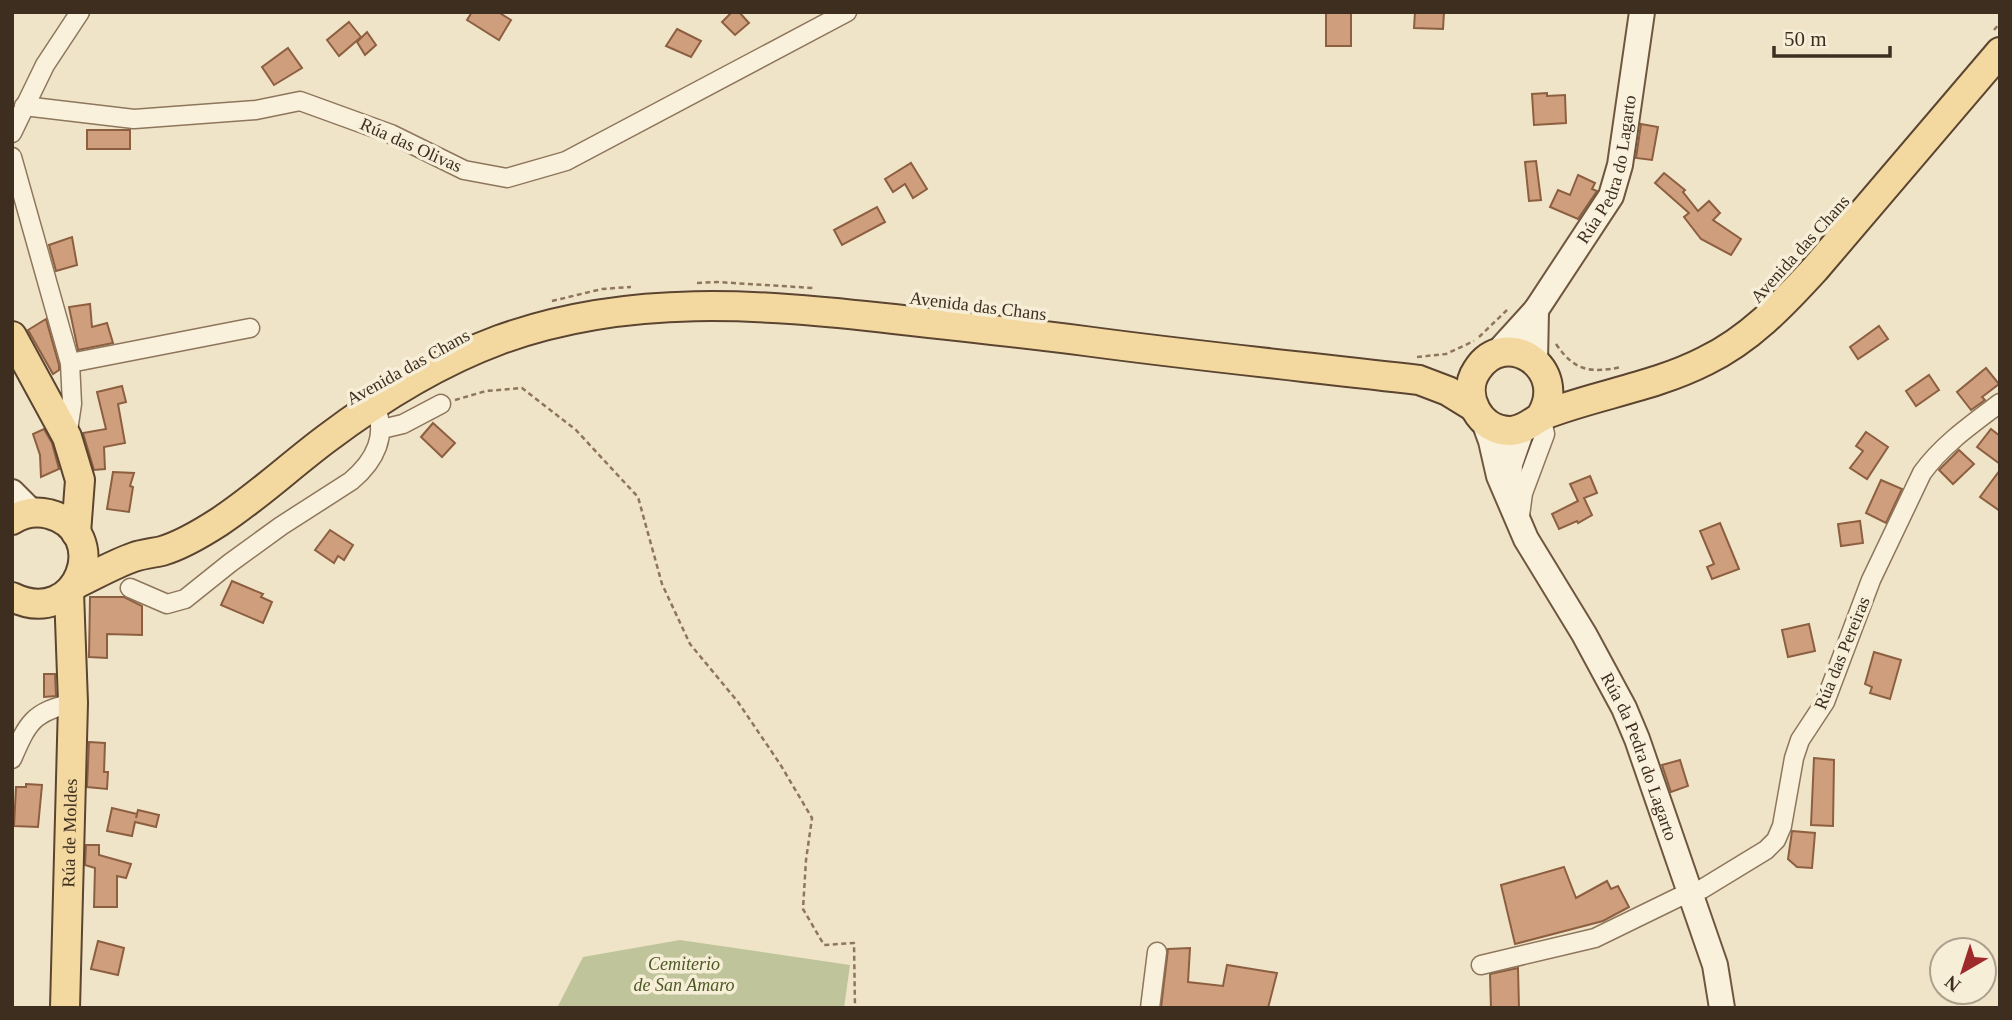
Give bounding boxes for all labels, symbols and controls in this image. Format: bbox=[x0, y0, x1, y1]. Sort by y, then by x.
scale bar bbox=[1774, 14, 1890, 58]
text: 50 m bbox=[1784, 27, 1827, 51]
street label: Rúa Pedra do Lagarto bbox=[1573, 94, 1640, 247]
street label: Rúa das Olivas bbox=[357, 114, 465, 176]
street label: Avenida das Chans bbox=[1747, 191, 1853, 307]
street label: Avenida das Chans bbox=[908, 288, 1048, 324]
street label: Avenida das Chans bbox=[343, 325, 473, 409]
street label: Rúa das Pereiras bbox=[1810, 594, 1874, 712]
street label: Rúa da Pedra do Lagarto bbox=[1597, 669, 1681, 843]
street label: Rúa de Moldes bbox=[58, 778, 81, 888]
north arrow bbox=[1928, 936, 1998, 1006]
park label: Cemiterio de San Amaro bbox=[634, 954, 735, 995]
text: N bbox=[1940, 971, 1965, 996]

